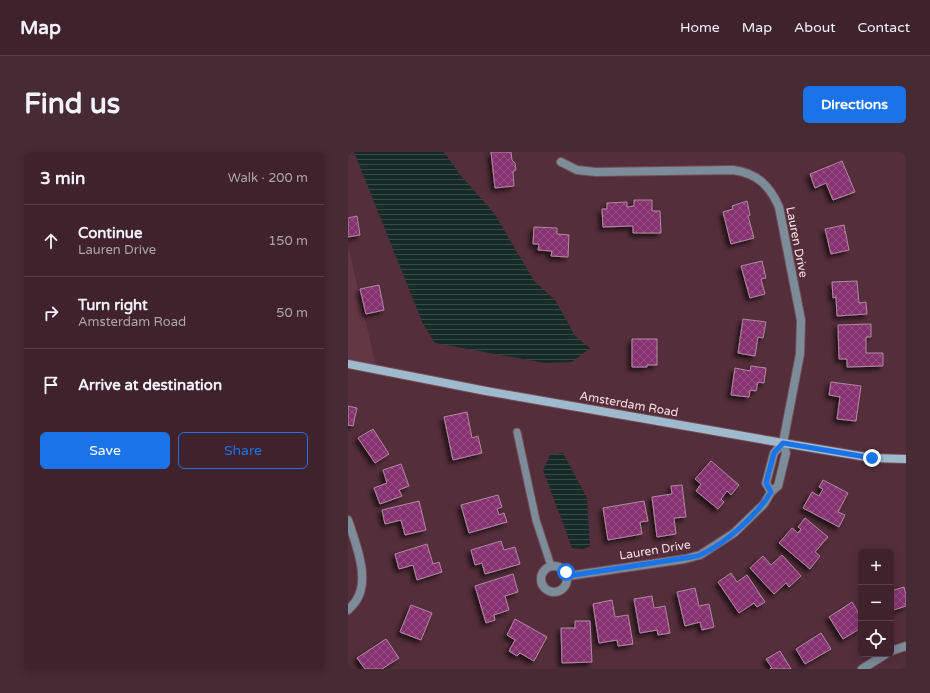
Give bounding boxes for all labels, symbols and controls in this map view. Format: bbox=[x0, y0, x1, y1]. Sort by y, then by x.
text: Map bbox=[20, 17, 61, 39]
text: Home bbox=[680, 19, 720, 36]
text: Map bbox=[742, 19, 772, 36]
text: About bbox=[794, 19, 836, 36]
text: Contact bbox=[858, 19, 910, 36]
button: Directions bbox=[803, 86, 906, 123]
text: Find us bbox=[24, 87, 120, 121]
text: 3 min bbox=[40, 168, 85, 189]
text: Walk · 200 m bbox=[228, 170, 308, 186]
street label: Lauren Drive bbox=[783, 205, 811, 279]
text: Continue bbox=[78, 224, 142, 242]
icon: ahead bbox=[40, 230, 62, 252]
text: 150 m bbox=[268, 233, 308, 249]
text: Lauren Drive bbox=[78, 242, 156, 258]
text: Turn right bbox=[78, 296, 148, 314]
icon: right bbox=[40, 302, 62, 324]
text: 50 m bbox=[276, 305, 308, 321]
text: Amsterdam Road bbox=[78, 314, 186, 330]
icon: arrive bbox=[40, 374, 62, 396]
text: Arrive at destination bbox=[78, 376, 222, 394]
street label: Amsterdam Road bbox=[579, 388, 679, 420]
button: Save bbox=[40, 432, 170, 469]
button: Share bbox=[178, 432, 308, 469]
route end bbox=[863, 449, 881, 467]
street label: Lauren Drive bbox=[618, 537, 692, 563]
map controls bbox=[858, 549, 894, 657]
button: + bbox=[858, 549, 894, 585]
route start bbox=[557, 563, 575, 581]
button: − bbox=[858, 585, 894, 621]
button: locate bbox=[858, 621, 894, 657]

